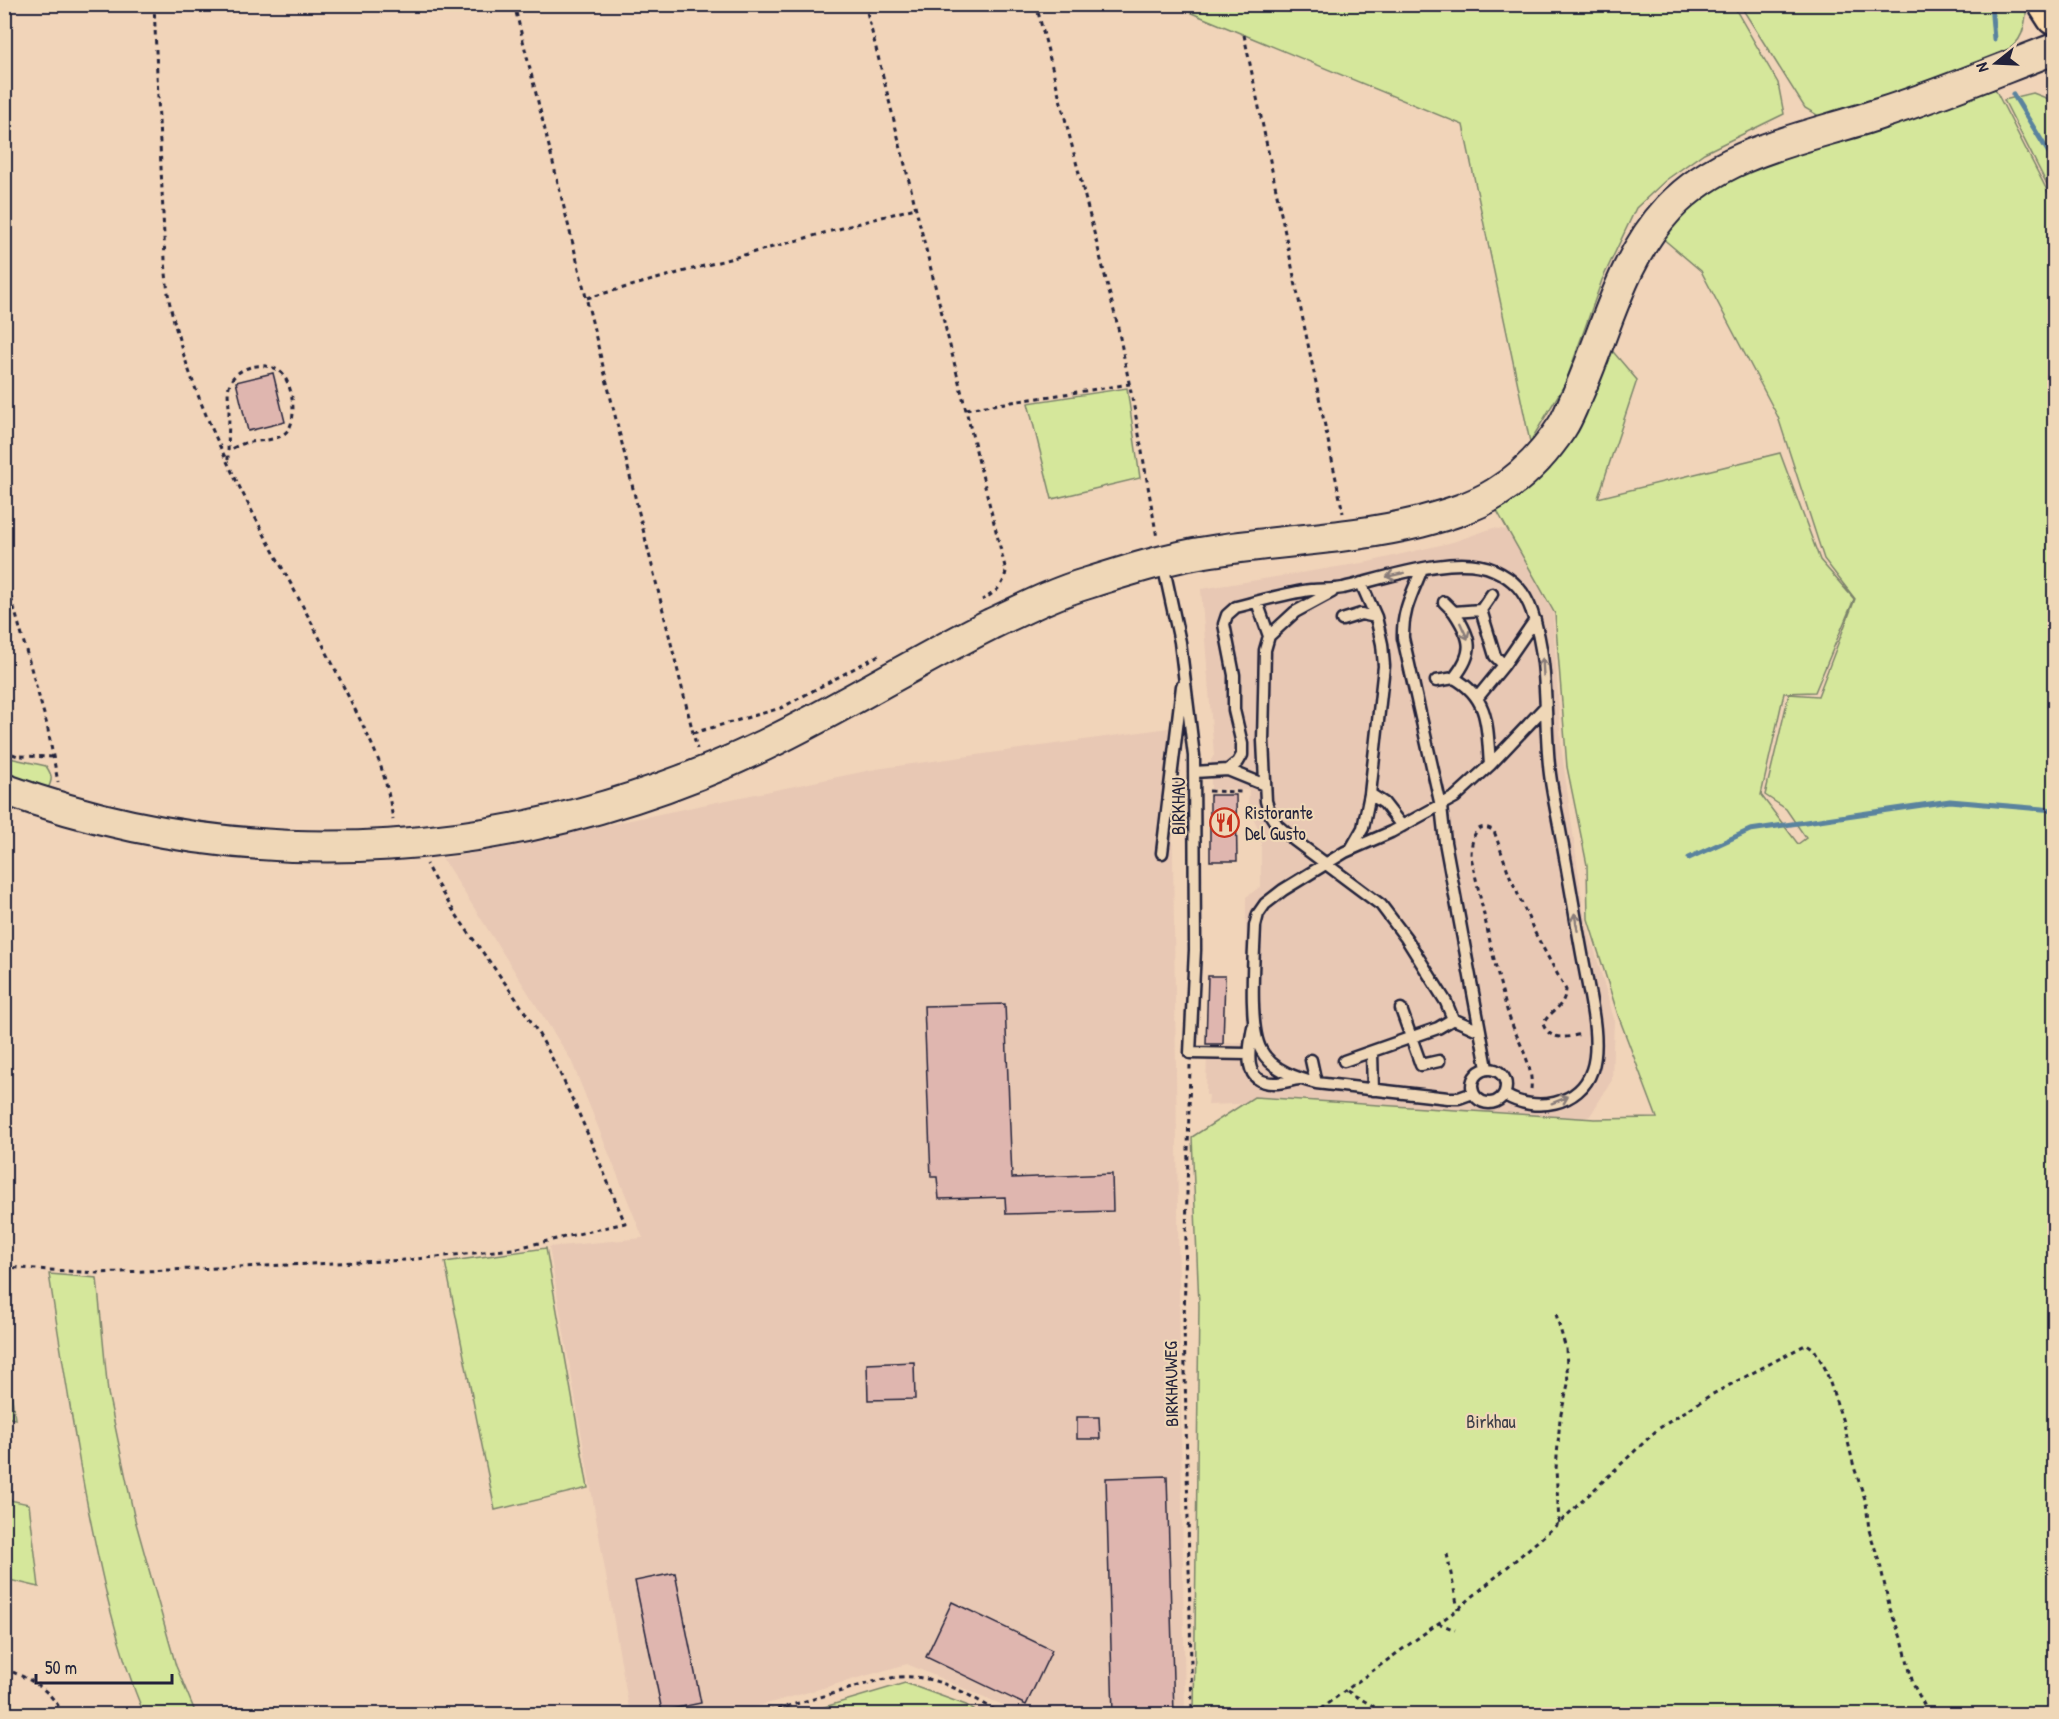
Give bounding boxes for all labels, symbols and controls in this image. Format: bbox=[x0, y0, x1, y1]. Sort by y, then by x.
north arrow bbox=[1966, 33, 2026, 93]
text: N bbox=[1970, 60, 1994, 75]
one-way arrow bbox=[1386, 570, 1405, 582]
one-way arrow bbox=[1459, 621, 1471, 639]
one-way arrow bbox=[1538, 657, 1549, 677]
street label: BIRKHAU bbox=[1166, 777, 1191, 835]
place label: Ristorante Del Gusto bbox=[1245, 800, 1313, 846]
restaurant icon: Ristorante Del Gusto bbox=[1208, 806, 1240, 838]
one-way arrow bbox=[1570, 913, 1581, 933]
one-way arrow bbox=[1550, 1094, 1569, 1105]
street label: BIRKHAUWEG bbox=[1158, 1341, 1184, 1427]
park label: Birkhau bbox=[1466, 1409, 1516, 1434]
scale bar bbox=[36, 1647, 172, 1685]
text: 50 m bbox=[45, 1655, 77, 1680]

